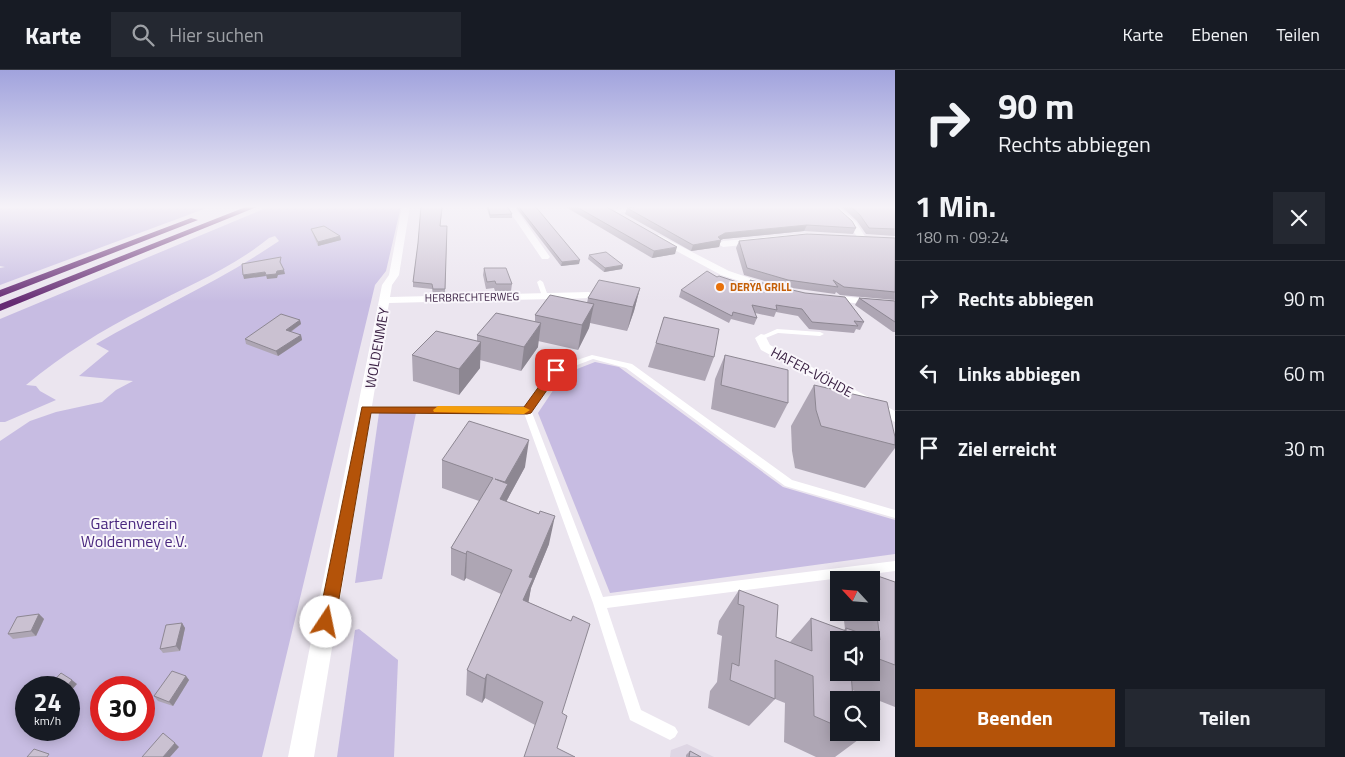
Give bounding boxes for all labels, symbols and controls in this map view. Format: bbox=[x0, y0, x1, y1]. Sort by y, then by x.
search box bbox=[111, 12, 461, 57]
text: Karte bbox=[25, 17, 81, 53]
text: Hier suchen bbox=[169, 20, 264, 49]
icon: search bbox=[129, 21, 157, 49]
text: Karte bbox=[1122, 21, 1163, 48]
text: Ebenen bbox=[1191, 21, 1248, 48]
text: Teilen bbox=[1276, 21, 1320, 48]
text: 90 m bbox=[998, 79, 1074, 133]
icon: right bbox=[915, 90, 980, 155]
text: Rechts abbiegen bbox=[998, 127, 1151, 161]
text: 1 Min. bbox=[915, 183, 996, 229]
button: close bbox=[1273, 192, 1325, 244]
text: 180 m · 09:24 bbox=[915, 225, 1009, 249]
place label: DERYA GRILL bbox=[730, 279, 792, 295]
marker: DERYA GRILL bbox=[714, 281, 726, 293]
icon: right bbox=[915, 284, 943, 312]
text: Rechts abbiegen bbox=[958, 284, 1094, 313]
text: 90 m bbox=[1284, 284, 1325, 313]
street label: HERBRECHTERWEG bbox=[425, 288, 520, 306]
street label: WOLDENMEY bbox=[359, 305, 394, 390]
street label: HAFER-VÖHDE bbox=[767, 341, 857, 402]
pin bbox=[535, 349, 577, 391]
icon: arrive bbox=[542, 356, 570, 384]
icon: left bbox=[915, 359, 943, 387]
text: Links abbiegen bbox=[958, 359, 1081, 388]
text: 60 m bbox=[1284, 359, 1325, 388]
icon: arrive bbox=[915, 434, 943, 462]
text: Ziel erreicht bbox=[958, 434, 1056, 463]
text: 30 m bbox=[1284, 434, 1325, 463]
park label: Gartenverein Woldenmey e.V. bbox=[81, 511, 187, 553]
north arrow bbox=[830, 571, 880, 621]
map controls bbox=[830, 571, 880, 741]
position arrow bbox=[299, 595, 351, 647]
button: sound bbox=[830, 631, 880, 681]
speed limit sign: 30 bbox=[90, 676, 155, 741]
text: 24 bbox=[33, 683, 62, 721]
button: Beenden bbox=[915, 689, 1115, 747]
button: Teilen bbox=[1125, 689, 1325, 747]
button: search bbox=[830, 691, 880, 741]
text: km/h bbox=[34, 711, 61, 730]

